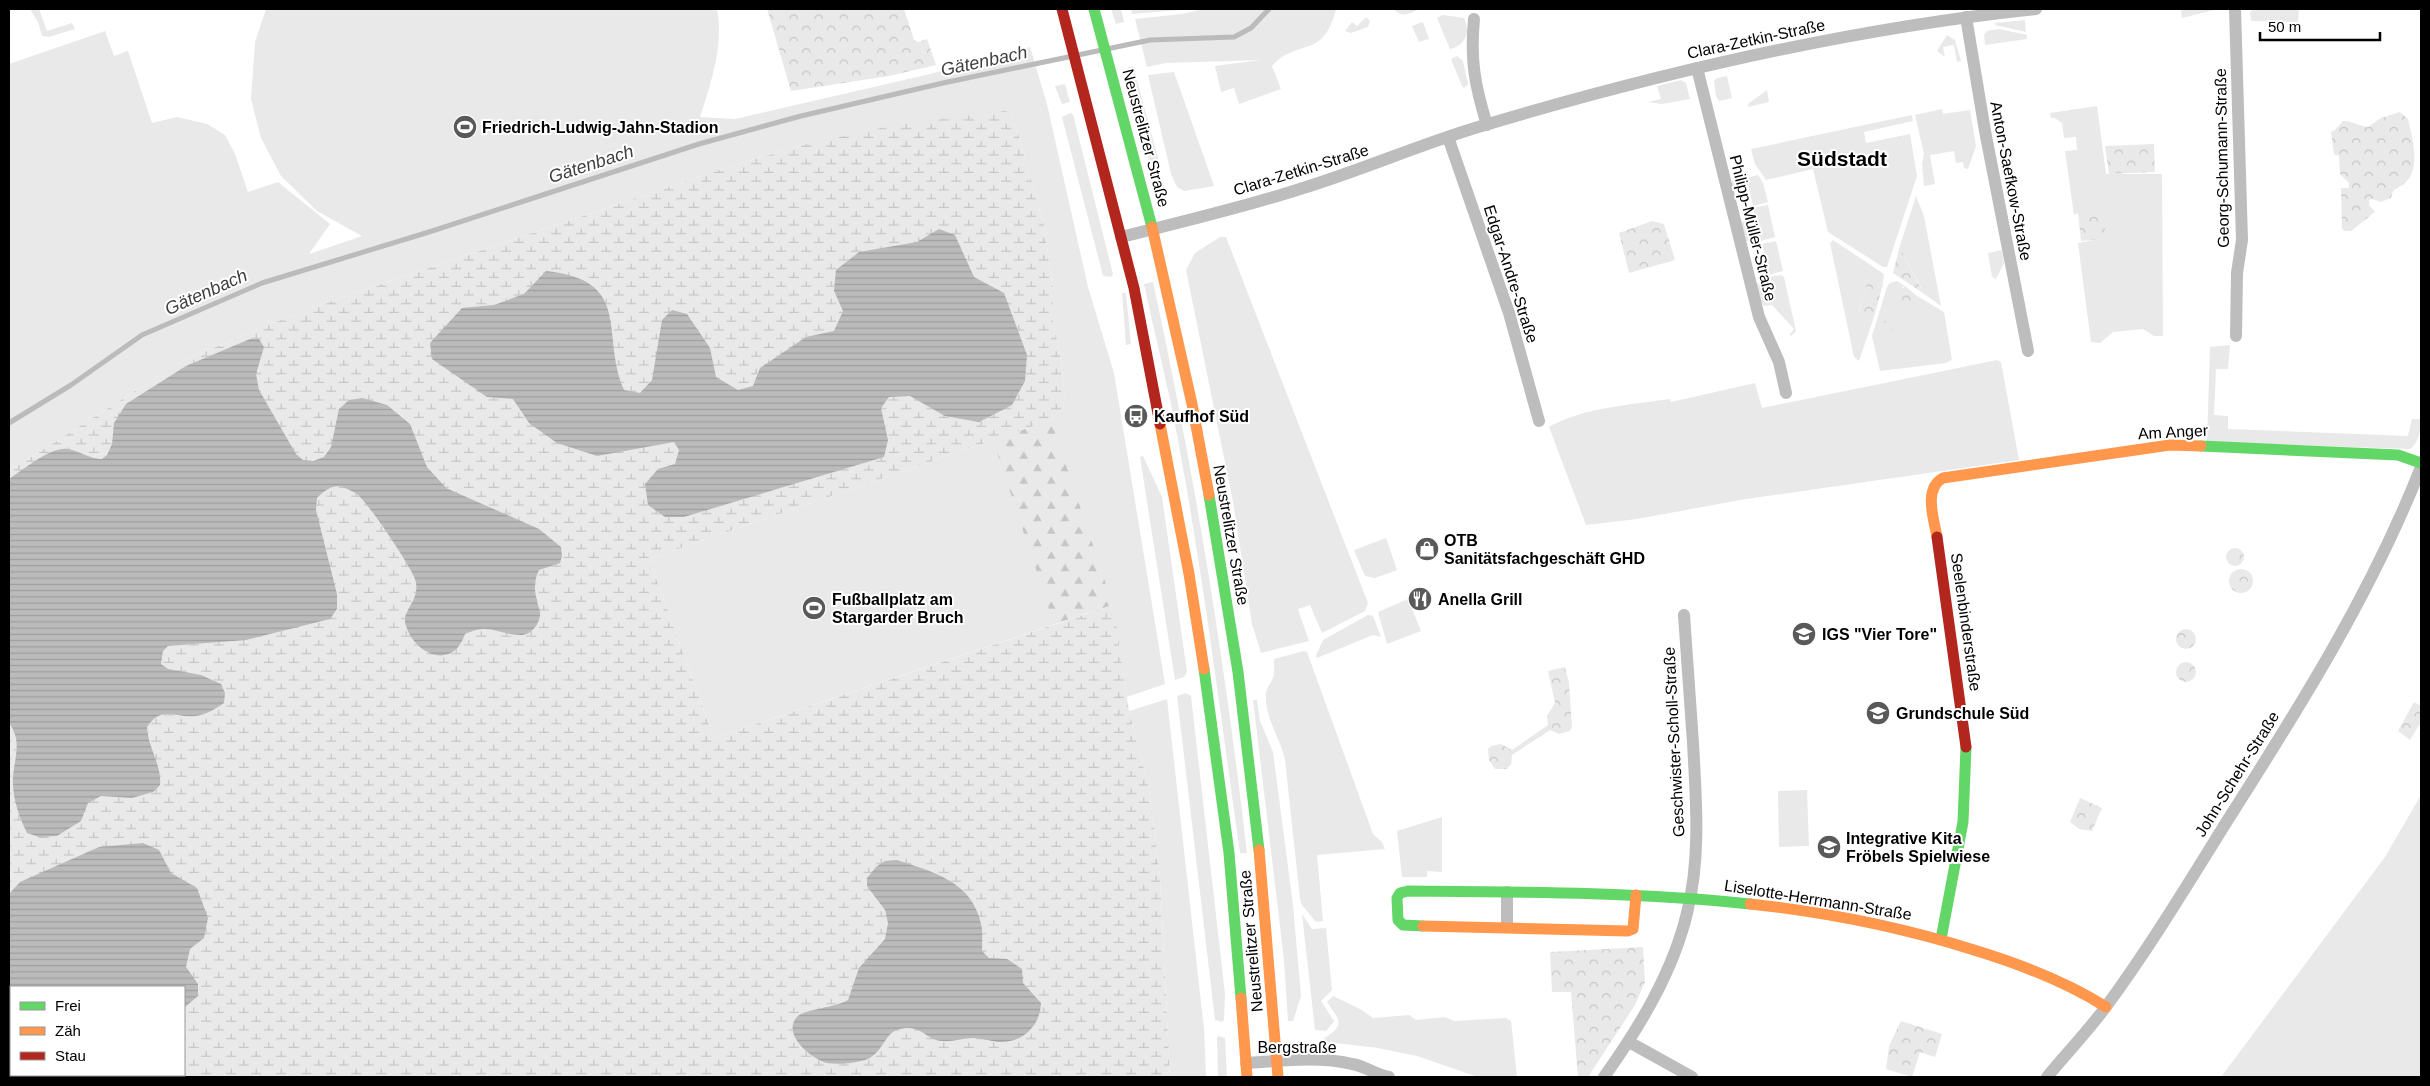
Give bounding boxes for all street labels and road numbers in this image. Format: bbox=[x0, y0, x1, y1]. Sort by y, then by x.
street label: Clara-Zetkin-Straße bbox=[1686, 16, 1827, 62]
street label: Neustrelitzer Straße bbox=[1119, 67, 1173, 209]
street label: Georg-Schumann-Straße bbox=[2212, 68, 2232, 248]
street label: Anton-Saefkow-Straße bbox=[1987, 100, 2035, 262]
street label: Clara-Zetkin-Straße bbox=[1231, 141, 1371, 199]
street label: Philipp-Müller-Straße bbox=[1727, 153, 1779, 303]
street label: Edgar-Andre-Straße bbox=[1481, 203, 1541, 345]
street label: Am Anger bbox=[2137, 422, 2209, 442]
street label: Neustrelitzer Straße bbox=[1210, 463, 1252, 607]
street label: Seelenbinderstraße bbox=[1948, 552, 1984, 692]
street label: Geschwister-Scholl-Straße bbox=[1661, 646, 1687, 837]
street label: John-Schehr-Straße bbox=[2192, 708, 2282, 840]
street label: Neustrelitzer Straße bbox=[1236, 869, 1266, 1013]
street label: Liselotte-Herrmann-Straße bbox=[1723, 877, 1913, 923]
street label: Bergstraße bbox=[1257, 1039, 1337, 1056]

